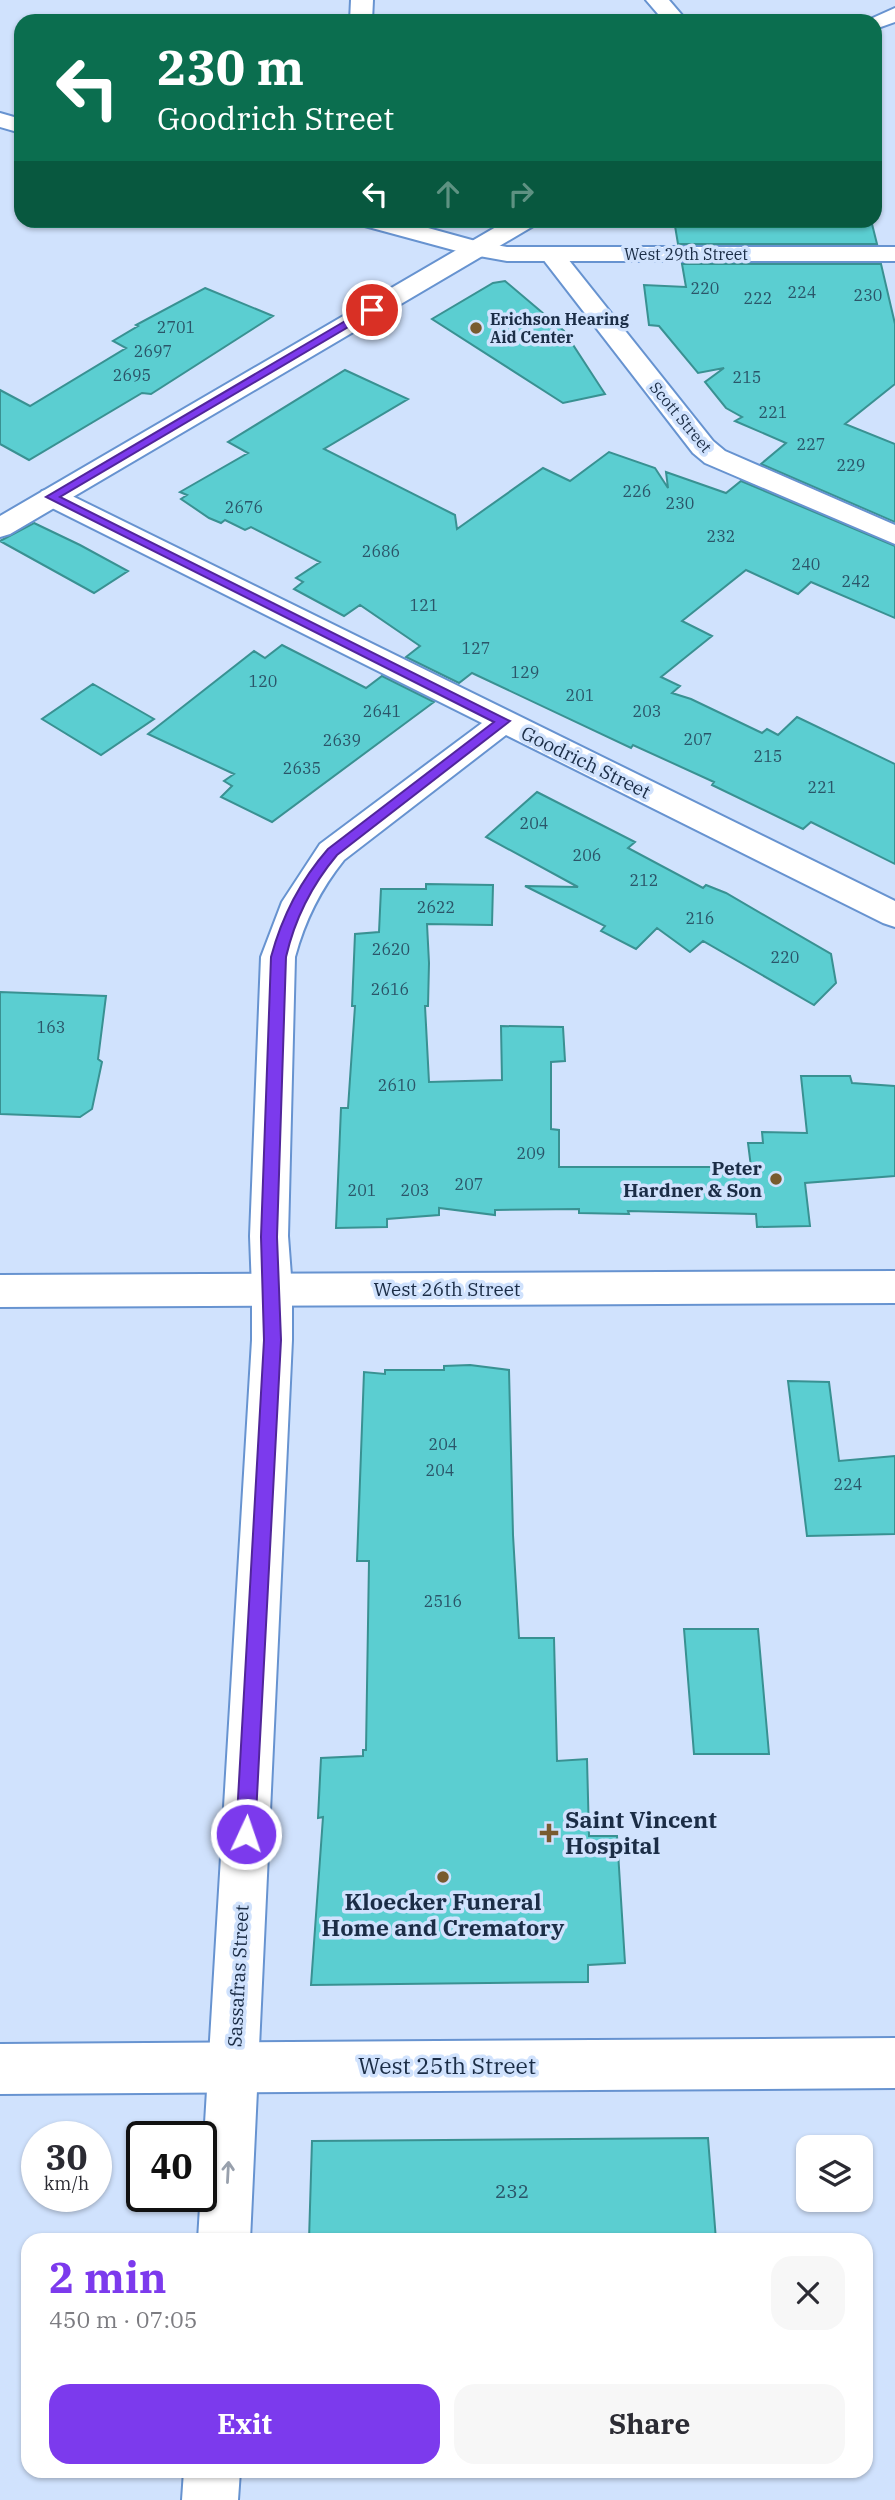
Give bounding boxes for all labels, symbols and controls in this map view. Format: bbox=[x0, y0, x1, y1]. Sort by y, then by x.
text: 230 m bbox=[157, 35, 304, 98]
icon: left bbox=[42, 42, 133, 133]
text: Goodrich Street bbox=[157, 97, 394, 139]
icon: left bbox=[356, 175, 394, 213]
icon: ahead bbox=[429, 175, 467, 213]
icon: right bbox=[502, 175, 540, 213]
street label: West 29th Street bbox=[624, 244, 748, 264]
house number: 220 bbox=[691, 278, 719, 298]
pin bbox=[342, 280, 402, 340]
house number: 224 bbox=[788, 282, 816, 302]
house number: 230 bbox=[854, 285, 882, 305]
house number: 222 bbox=[744, 288, 772, 308]
icon: arrive bbox=[353, 291, 391, 329]
place label: Erichson Hearing Aid Center bbox=[490, 309, 630, 347]
house number: 2701 bbox=[157, 317, 195, 337]
marker: Erichson Hearing Aid Center bbox=[468, 320, 484, 336]
house number: 2697 bbox=[134, 341, 172, 361]
house number: 2695 bbox=[113, 365, 151, 385]
house number: 215 bbox=[733, 367, 761, 387]
street label: Scott Street bbox=[646, 378, 717, 457]
house number: 221 bbox=[759, 402, 787, 422]
house number: 227 bbox=[797, 434, 825, 454]
house number: 229 bbox=[837, 455, 865, 475]
house number: 226 bbox=[623, 481, 651, 501]
house number: 230 bbox=[666, 493, 694, 513]
house number: 2676 bbox=[225, 497, 263, 517]
house number: 232 bbox=[707, 526, 735, 546]
house number: 2686 bbox=[362, 541, 400, 561]
house number: 240 bbox=[792, 554, 820, 574]
house number: 242 bbox=[842, 571, 870, 591]
house number: 121 bbox=[410, 595, 438, 615]
house number: 127 bbox=[462, 638, 490, 658]
house number: 129 bbox=[511, 662, 539, 682]
house number: 120 bbox=[249, 671, 277, 691]
house number: 201 bbox=[566, 685, 594, 705]
house number: 2641 bbox=[363, 701, 401, 721]
house number: 203 bbox=[633, 701, 661, 721]
street label: Goodrich Street bbox=[517, 720, 655, 804]
house number: 207 bbox=[684, 729, 712, 749]
house number: 2639 bbox=[323, 730, 361, 750]
house number: 215 bbox=[754, 746, 782, 766]
house number: 2635 bbox=[283, 758, 321, 778]
house number: 221 bbox=[808, 777, 836, 797]
house number: 204 bbox=[520, 813, 548, 833]
house number: 206 bbox=[573, 845, 601, 865]
house number: 212 bbox=[630, 870, 658, 890]
house number: 2622 bbox=[417, 897, 455, 917]
house number: 216 bbox=[686, 908, 714, 928]
house number: 2620 bbox=[372, 939, 410, 959]
house number: 220 bbox=[771, 947, 799, 967]
house number: 2616 bbox=[371, 979, 409, 999]
house number: 163 bbox=[37, 1017, 65, 1037]
house number: 2610 bbox=[378, 1075, 416, 1095]
house number: 209 bbox=[517, 1143, 545, 1163]
place label: Peter Hardner & Son bbox=[623, 1156, 763, 1202]
marker: Peter Hardner & Son bbox=[768, 1171, 784, 1187]
house number: 207 bbox=[455, 1174, 483, 1194]
house number: 201 bbox=[348, 1180, 376, 1200]
house number: 203 bbox=[401, 1180, 429, 1200]
street label: West 26th Street bbox=[373, 1277, 521, 1301]
house number: 204 bbox=[429, 1434, 457, 1454]
house number: 204 bbox=[426, 1460, 454, 1480]
house number: 224 bbox=[834, 1474, 862, 1494]
house number: 2516 bbox=[424, 1591, 462, 1611]
position arrow bbox=[209, 1797, 283, 1871]
place label: Saint Vincent Hospital bbox=[565, 1804, 717, 1860]
marker: Saint Vincent Hospital bbox=[539, 1823, 559, 1843]
marker: Kloecker Funeral Home and Crematory bbox=[435, 1869, 451, 1885]
place label: Kloecker Funeral Home and Crematory bbox=[322, 1886, 564, 1942]
street label: Sassafras Street bbox=[222, 1904, 254, 2048]
street label: West 25th Street bbox=[358, 2050, 536, 2080]
speed limit sign: 40 bbox=[126, 2121, 217, 2212]
text: 30 bbox=[45, 2134, 88, 2180]
map controls bbox=[796, 2135, 873, 2212]
button: layers bbox=[796, 2135, 873, 2212]
one-way arrow bbox=[221, 2161, 234, 2184]
text: km/h bbox=[44, 2172, 89, 2195]
house number: 232 bbox=[495, 2179, 529, 2203]
text: 2 min bbox=[49, 2250, 167, 2305]
button: close bbox=[771, 2256, 845, 2330]
text: 450 m · 07:05 bbox=[49, 2304, 198, 2334]
button: Exit bbox=[49, 2384, 440, 2464]
button: Share bbox=[454, 2384, 845, 2464]

